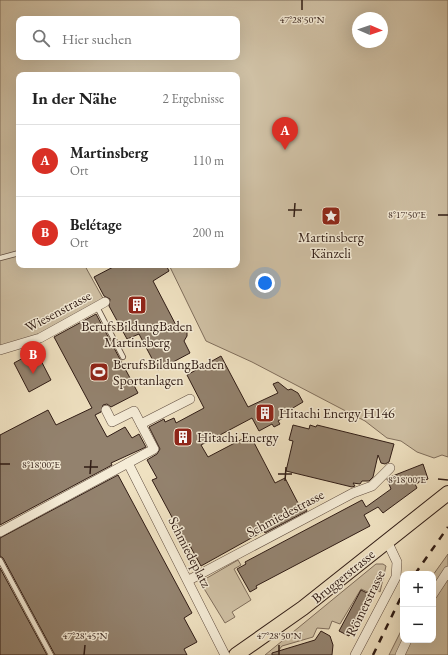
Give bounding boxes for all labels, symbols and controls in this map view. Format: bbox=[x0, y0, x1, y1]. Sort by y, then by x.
north arrow bbox=[352, 12, 388, 48]
text: 47°28'50"N bbox=[280, 13, 325, 26]
search box bbox=[16, 16, 240, 60]
icon: search bbox=[30, 27, 52, 49]
text: Hier suchen bbox=[62, 29, 132, 48]
text: In der Nähe bbox=[32, 87, 117, 109]
text: 2 Ergebnisse bbox=[163, 90, 224, 107]
pin: A bbox=[272, 117, 298, 150]
text: Martinsberg bbox=[70, 143, 148, 162]
text: A bbox=[40, 152, 50, 169]
text: 110 m bbox=[193, 152, 224, 169]
text: Ort bbox=[70, 162, 88, 179]
place icon: Martinsberg Känzeli bbox=[320, 205, 342, 227]
text: 8°17'50"E bbox=[388, 208, 426, 221]
text: Belétage bbox=[70, 215, 122, 234]
text: B bbox=[41, 224, 49, 241]
text: 200 m bbox=[193, 224, 224, 241]
place label: Martinsberg Känzeli bbox=[298, 228, 365, 262]
text: Ort bbox=[70, 234, 88, 251]
your location bbox=[255, 273, 275, 293]
street label: Wiesenstrasse bbox=[22, 286, 95, 336]
building icon: BerufsBildungBaden Martinsberg bbox=[126, 294, 148, 316]
place label: BerufsBildungBaden Martinsberg bbox=[81, 317, 193, 351]
pin: B bbox=[20, 341, 46, 374]
place label: BerufsBildungBaden Sportanlagen bbox=[113, 355, 225, 389]
sports icon: BerufsBildungBaden Sportanlagen bbox=[88, 361, 110, 383]
building icon: Hitachi Energy H146 bbox=[254, 402, 276, 424]
place label: Hitachi Energy H146 bbox=[279, 404, 395, 422]
building icon: Hitachi Energy bbox=[172, 426, 194, 448]
place label: Hitachi Energy bbox=[197, 428, 279, 446]
text: 8°18'00"E bbox=[22, 458, 60, 471]
text: 8°18'00"E bbox=[388, 473, 426, 486]
street label: Schmiedestrasse bbox=[243, 485, 327, 541]
street label: Schmiedeplatz bbox=[164, 513, 216, 591]
street label: Bruggerstrasse bbox=[308, 545, 379, 607]
street label: Römerstrasse bbox=[341, 566, 389, 639]
map controls bbox=[400, 571, 436, 643]
button: + bbox=[400, 571, 436, 607]
button: − bbox=[400, 607, 436, 643]
text: 47°28'45"N bbox=[63, 629, 108, 642]
text: 47°28'50"N bbox=[257, 629, 302, 642]

